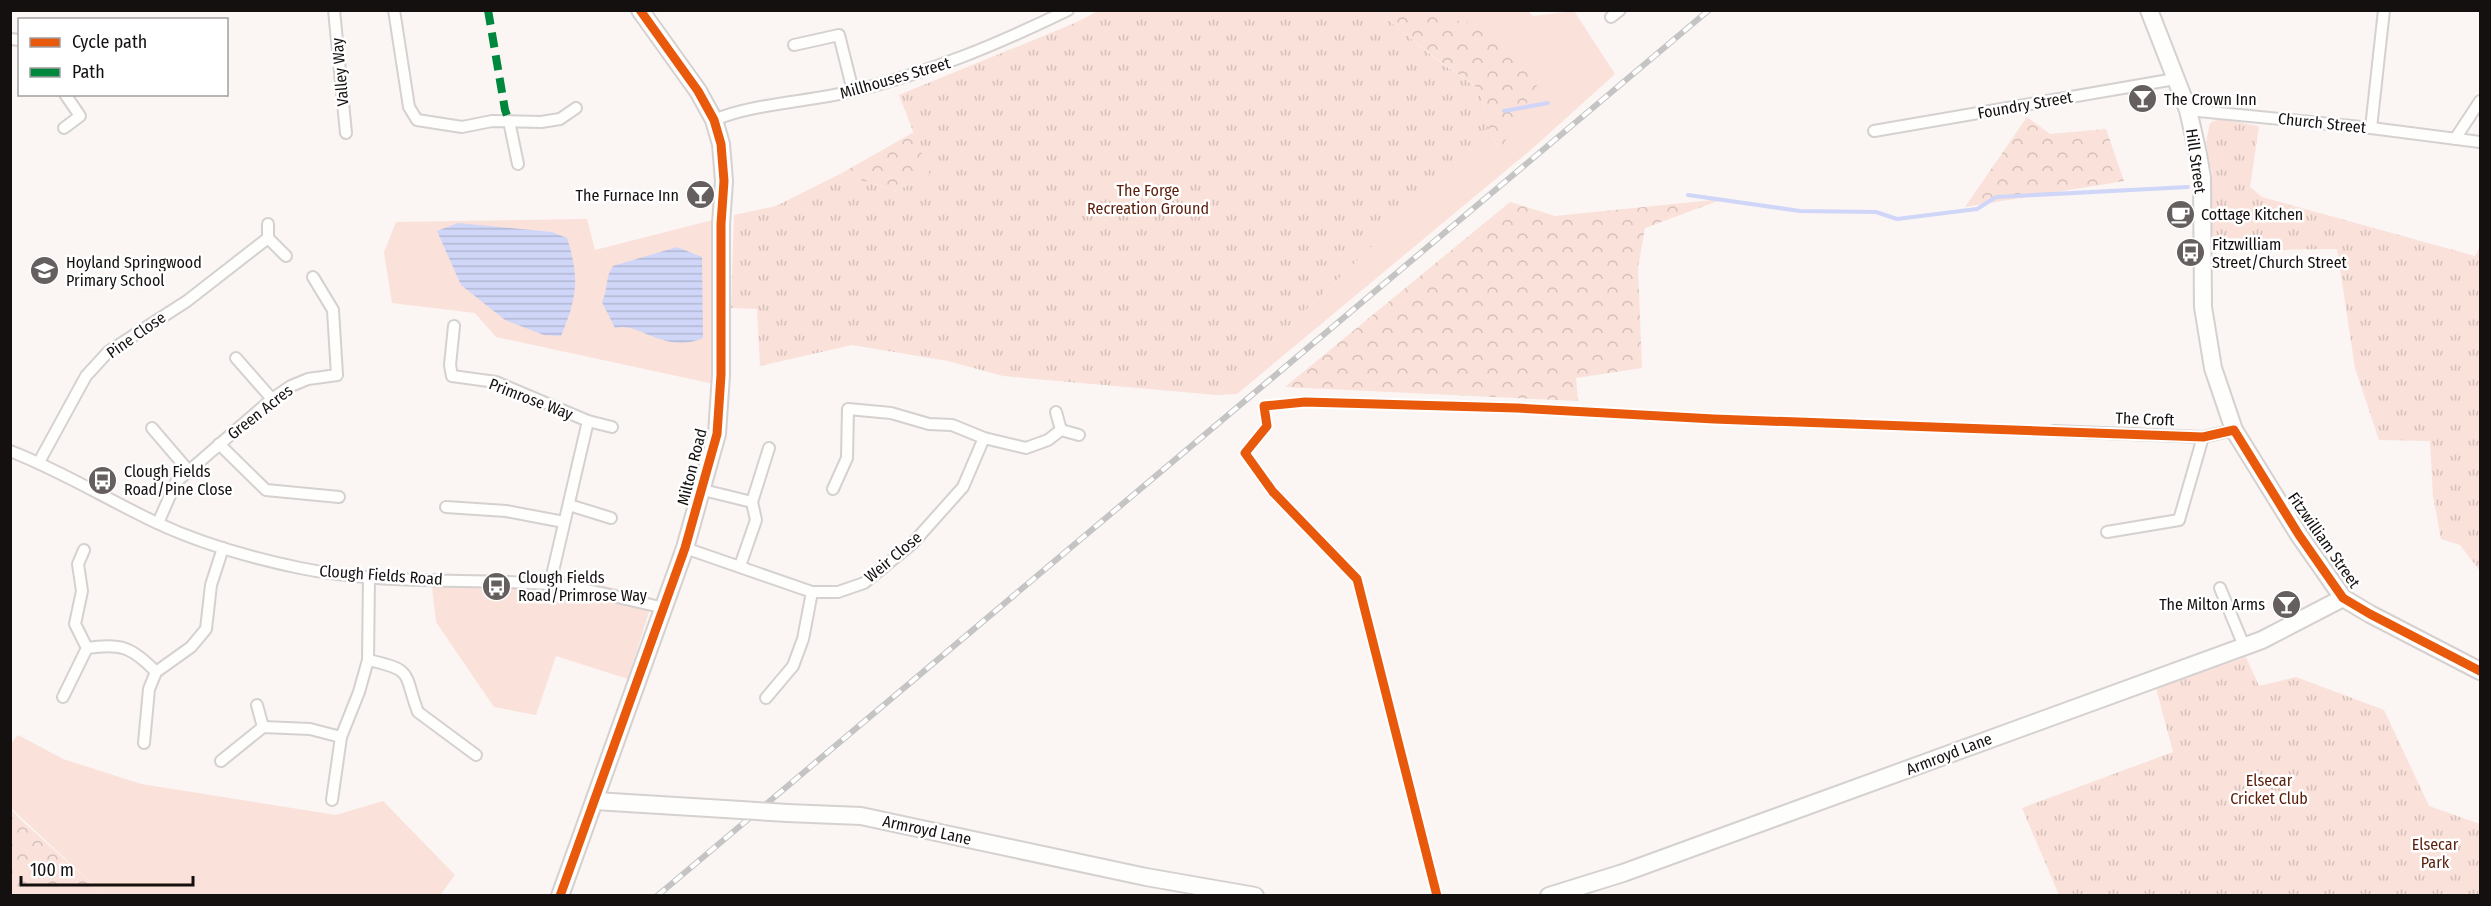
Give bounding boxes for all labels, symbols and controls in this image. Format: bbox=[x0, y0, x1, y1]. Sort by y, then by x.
legend bbox=[18, 18, 228, 96]
text: Cycle path bbox=[72, 31, 147, 53]
street label: Valley Way bbox=[327, 36, 352, 107]
street label: Millhouses Street bbox=[838, 53, 953, 103]
text: Path bbox=[72, 61, 105, 83]
bar icon: The Crown Inn bbox=[2127, 83, 2159, 115]
street label: Foundry Street bbox=[1976, 87, 2075, 123]
place label: The Crown Inn bbox=[2164, 90, 2257, 109]
street label: Church Street bbox=[2277, 109, 2368, 137]
street label: Hill Street bbox=[2182, 127, 2210, 195]
bar icon: The Furnace Inn bbox=[684, 179, 716, 211]
park label: The Forge Recreation Ground bbox=[1087, 181, 1209, 218]
place label: The Furnace Inn bbox=[576, 186, 679, 205]
cafe icon: Cottage Kitchen bbox=[2164, 198, 2196, 230]
place label: Cottage Kitchen bbox=[2201, 205, 2303, 224]
place label: Fitzwilliam Street/Church Street bbox=[2212, 235, 2348, 272]
bus stop icon: Fitzwilliam Street/Church Street bbox=[2175, 237, 2207, 269]
place label: Hoyland Springwood Primary School bbox=[66, 253, 202, 290]
school or university icon: Hoyland Springwood Primary School bbox=[29, 255, 61, 287]
street label: Pine Close bbox=[103, 308, 169, 362]
street label: Primrose Way bbox=[486, 374, 576, 424]
street label: Green Acres bbox=[224, 381, 296, 443]
street label: The Croft bbox=[2115, 408, 2176, 430]
street label: Milton Road bbox=[673, 427, 711, 507]
place label: Clough Fields Road/Pine Close bbox=[124, 462, 233, 499]
bus stop icon: Clough Fields Road/Pine Close bbox=[87, 464, 119, 496]
street label: Fitzwilliam Street bbox=[2284, 489, 2364, 592]
street label: Weir Close bbox=[861, 528, 925, 586]
street label: Clough Fields Road bbox=[319, 561, 443, 589]
place label: Clough Fields Road/Primrose Way bbox=[518, 568, 648, 605]
bus stop icon: Clough Fields Road/Primrose Way bbox=[481, 570, 513, 602]
bar icon: The Milton Arms bbox=[2270, 588, 2302, 620]
place label: The Milton Arms bbox=[2159, 595, 2265, 614]
street label: Armroyd Lane bbox=[1903, 729, 1995, 779]
park label: Elsecar Cricket Club bbox=[2230, 771, 2308, 808]
street label: Armroyd Lane bbox=[881, 811, 973, 849]
park label: Elsecar Park bbox=[2412, 835, 2459, 872]
scale bar bbox=[21, 849, 194, 887]
text: 100 m bbox=[30, 859, 74, 881]

